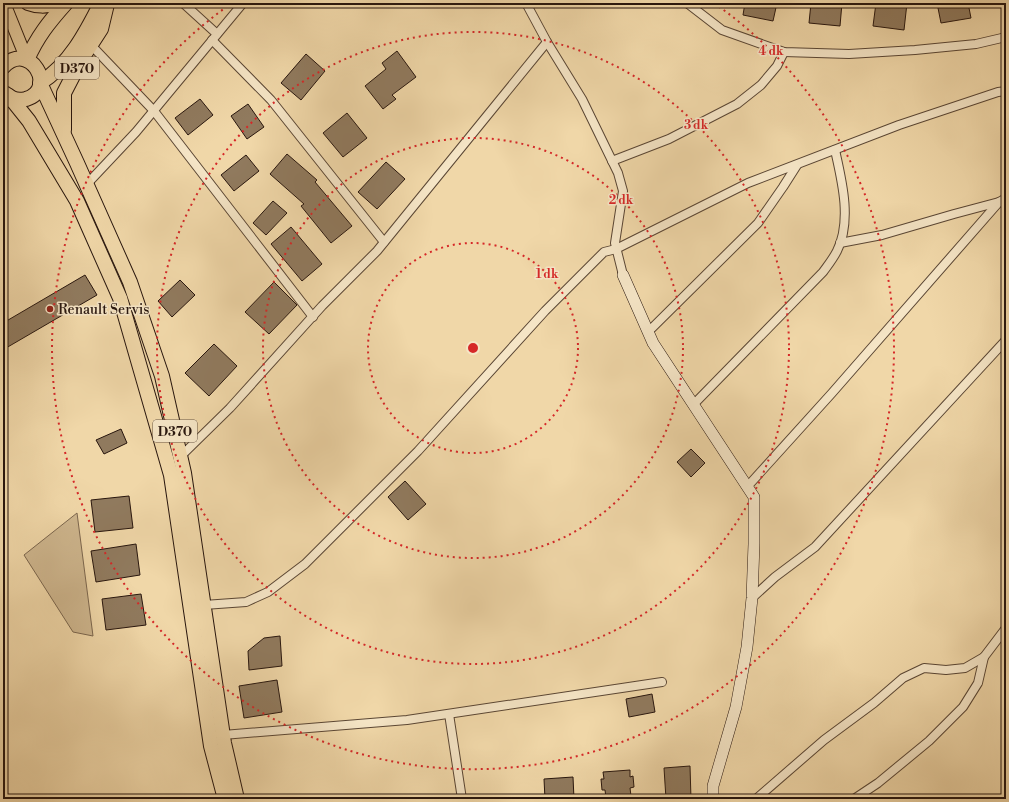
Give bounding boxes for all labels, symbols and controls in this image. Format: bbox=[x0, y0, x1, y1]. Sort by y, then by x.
text: 4 dk bbox=[759, 44, 784, 59]
road number: D370 bbox=[55, 57, 99, 79]
text: 3 dk bbox=[684, 118, 709, 133]
text: 2 dk bbox=[609, 193, 634, 208]
text: 1 dk bbox=[536, 267, 559, 282]
place label: Renault Servis bbox=[58, 301, 149, 319]
marker: Renault Servis bbox=[45, 304, 55, 314]
centre of rings bbox=[466, 341, 480, 355]
road number: D370 bbox=[153, 420, 197, 442]

